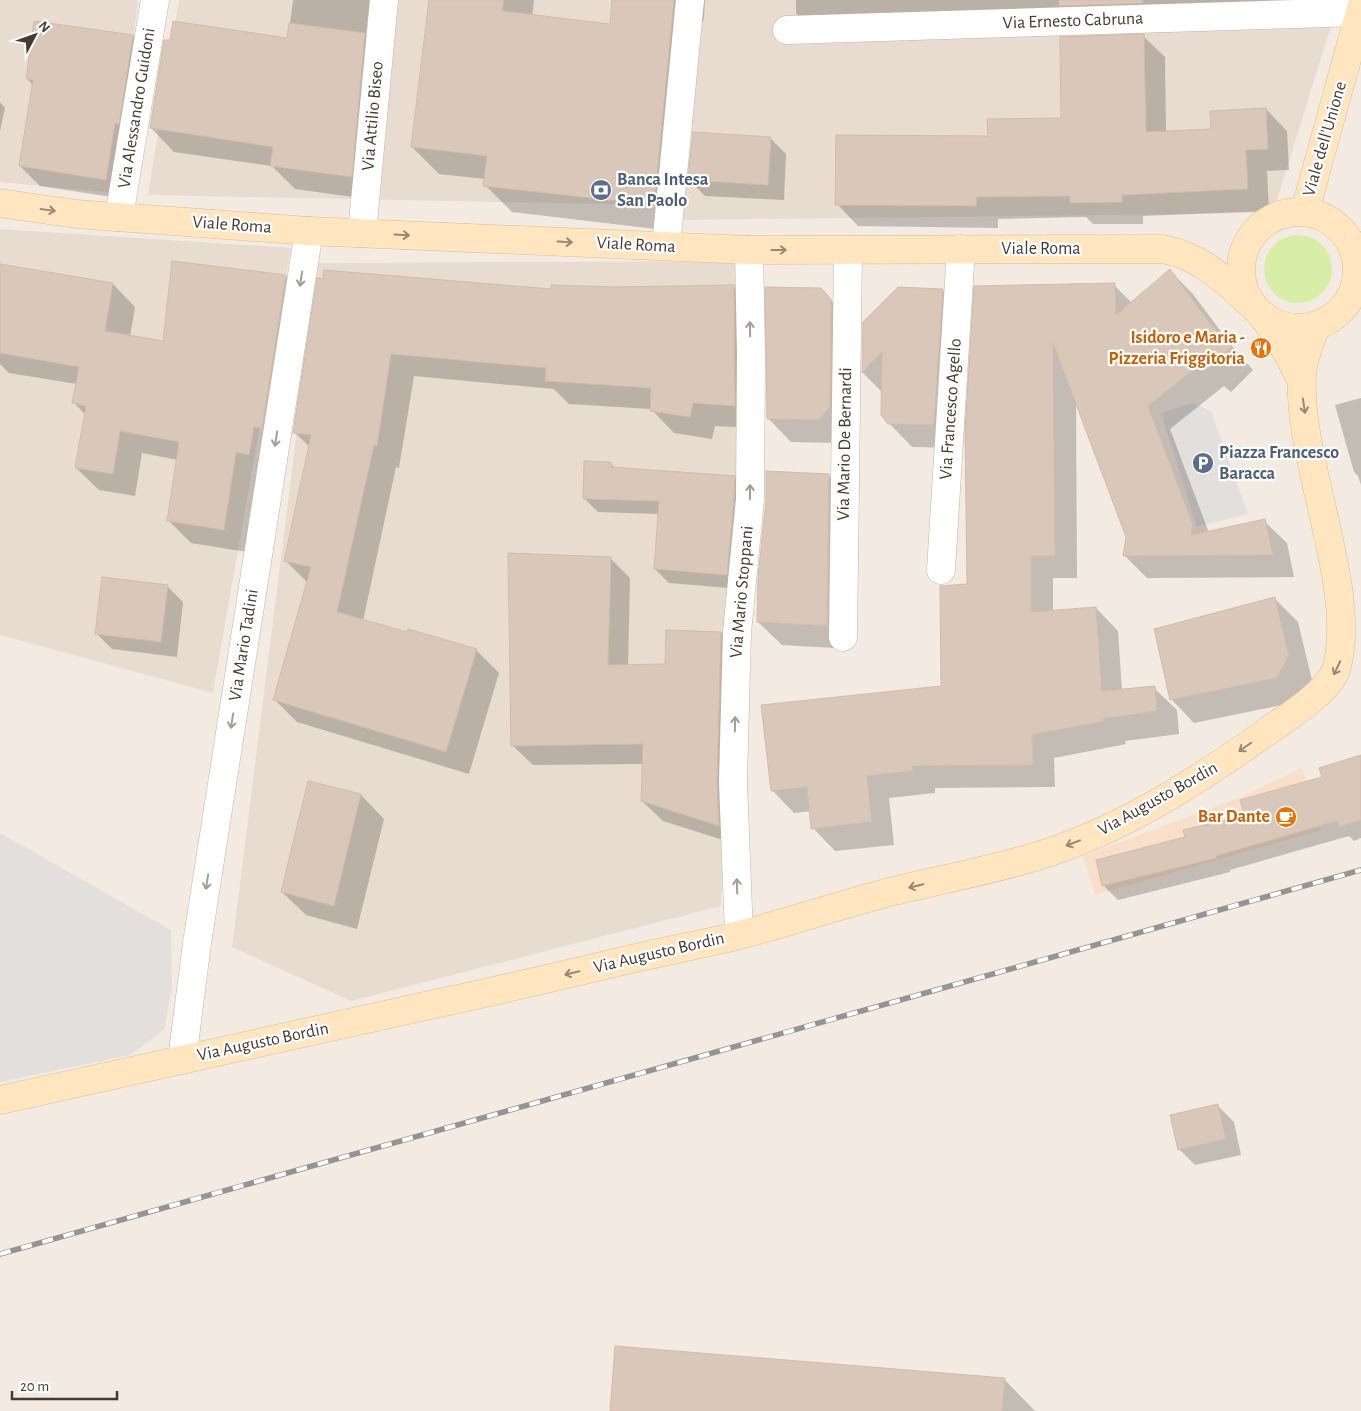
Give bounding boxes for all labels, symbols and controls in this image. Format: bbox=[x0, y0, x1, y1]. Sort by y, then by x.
north arrow bbox=[10, 10, 60, 60]
street label: Via Ernesto Cabruna bbox=[1002, 10, 1144, 32]
text: N bbox=[36, 19, 53, 35]
street label: Via Alessandro Guidoni bbox=[115, 26, 159, 190]
street label: Via Attilio Biseo bbox=[359, 60, 387, 172]
street label: Viale dell'Unione bbox=[1300, 79, 1350, 199]
place label: Banca Intesa San Paolo bbox=[617, 171, 709, 210]
bank icon: Banca Intesa San Paolo bbox=[589, 178, 613, 202]
one-way arrow bbox=[40, 205, 56, 215]
street label: Viale Roma bbox=[192, 213, 272, 237]
one-way arrow bbox=[394, 230, 410, 239]
street label: Viale Roma bbox=[596, 234, 676, 256]
one-way arrow bbox=[556, 237, 572, 246]
street label: Viale Roma bbox=[1001, 240, 1081, 258]
one-way arrow bbox=[771, 245, 787, 255]
one-way arrow bbox=[296, 271, 306, 287]
one-way arrow bbox=[746, 322, 755, 338]
place label: Isidoro e Maria - Pizzeria Friggitoria bbox=[1109, 329, 1245, 368]
restaurant icon: Isidoro e Maria - Pizzeria Friggitoria bbox=[1249, 336, 1273, 360]
street label: Via Francesco Agello bbox=[937, 337, 965, 480]
street label: Via Mario De Bernardi bbox=[835, 367, 855, 521]
one-way arrow bbox=[1299, 398, 1309, 414]
one-way arrow bbox=[271, 431, 281, 447]
place label: Piazza Francesco Baracca bbox=[1219, 444, 1339, 483]
parking icon: Piazza Francesco Baracca bbox=[1191, 451, 1215, 475]
one-way arrow bbox=[745, 484, 754, 500]
street label: Via Mario Stoppani bbox=[727, 525, 757, 659]
street label: Via Mario Tadini bbox=[226, 588, 262, 702]
one-way arrow bbox=[1331, 660, 1341, 675]
one-way arrow bbox=[226, 713, 236, 729]
one-way arrow bbox=[730, 716, 739, 732]
one-way arrow bbox=[1238, 742, 1252, 752]
street label: Via Augusto Bordin bbox=[1095, 759, 1221, 839]
cafe icon: Bar Dante bbox=[1274, 805, 1298, 829]
place label: Bar Dante bbox=[1198, 808, 1270, 826]
one-way arrow bbox=[1065, 839, 1081, 848]
one-way arrow bbox=[201, 873, 211, 889]
one-way arrow bbox=[733, 878, 742, 894]
one-way arrow bbox=[908, 882, 924, 891]
street label: Via Augusto Bordin bbox=[592, 929, 726, 977]
one-way arrow bbox=[564, 969, 580, 978]
street label: Via Augusto Bordin bbox=[196, 1019, 330, 1065]
scale bar bbox=[12, 1368, 118, 1400]
text: 20 m bbox=[20, 1379, 49, 1394]

